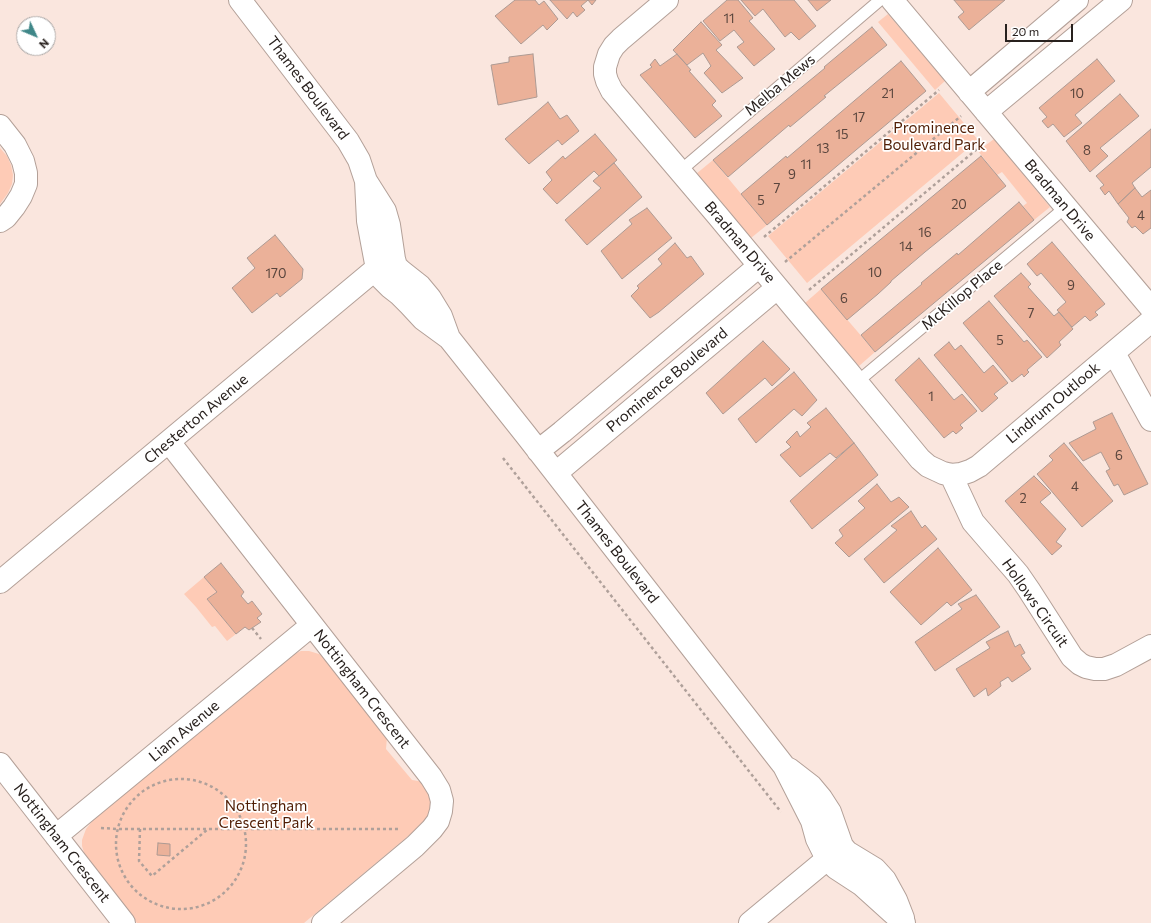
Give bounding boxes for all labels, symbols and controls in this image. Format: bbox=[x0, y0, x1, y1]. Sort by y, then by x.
house number: 11 bbox=[723, 11, 735, 27]
north arrow bbox=[16, 16, 56, 56]
scale bar bbox=[1007, 16, 1075, 42]
text: 20 m bbox=[1012, 24, 1039, 38]
street label: Thames Boulevard bbox=[263, 33, 353, 143]
text: N bbox=[37, 36, 52, 51]
street label: Melba Mews bbox=[741, 50, 819, 120]
house number: 21 bbox=[882, 86, 894, 102]
house number: 10 bbox=[1070, 86, 1084, 102]
house number: 17 bbox=[853, 110, 865, 126]
park label: Prominence Boulevard Park bbox=[883, 119, 985, 154]
house number: 15 bbox=[835, 127, 849, 143]
house number: 13 bbox=[817, 141, 829, 157]
house number: 8 bbox=[1083, 143, 1091, 159]
street label: Bradman Drive bbox=[1021, 156, 1099, 244]
house number: 11 bbox=[800, 157, 812, 173]
house number: 9 bbox=[788, 167, 796, 183]
house number: 7 bbox=[774, 181, 780, 197]
house number: 5 bbox=[757, 193, 765, 209]
house number: 20 bbox=[951, 197, 967, 213]
street label: Bradman Drive bbox=[701, 198, 779, 286]
house number: 4 bbox=[1137, 208, 1145, 224]
house number: 16 bbox=[918, 225, 932, 241]
house number: 14 bbox=[899, 239, 913, 255]
street label: McKillop Place bbox=[918, 256, 1006, 334]
house number: 10 bbox=[868, 265, 882, 281]
house number: 170 bbox=[266, 266, 286, 282]
house number: 9 bbox=[1067, 278, 1075, 294]
house number: 6 bbox=[840, 291, 848, 307]
house number: 7 bbox=[1028, 306, 1034, 322]
street label: Prominence Boulevard bbox=[603, 324, 731, 436]
house number: 5 bbox=[996, 333, 1004, 349]
street label: Lindrum Outlook bbox=[1003, 359, 1103, 447]
street label: Chesterton Avenue bbox=[140, 370, 252, 468]
house number: 1 bbox=[928, 389, 934, 405]
house number: 6 bbox=[1115, 448, 1123, 464]
house number: 4 bbox=[1071, 479, 1079, 495]
house number: 2 bbox=[1019, 491, 1027, 507]
street label: Thames Boulevard bbox=[571, 497, 663, 607]
street label: Hollows Circuit bbox=[998, 555, 1072, 651]
street label: Nottingham Crescent bbox=[310, 626, 414, 752]
street label: Liam Avenue bbox=[145, 696, 223, 766]
street label: Nottingham Crescent bbox=[10, 780, 114, 906]
park label: Nottingham Crescent Park bbox=[218, 797, 314, 832]

